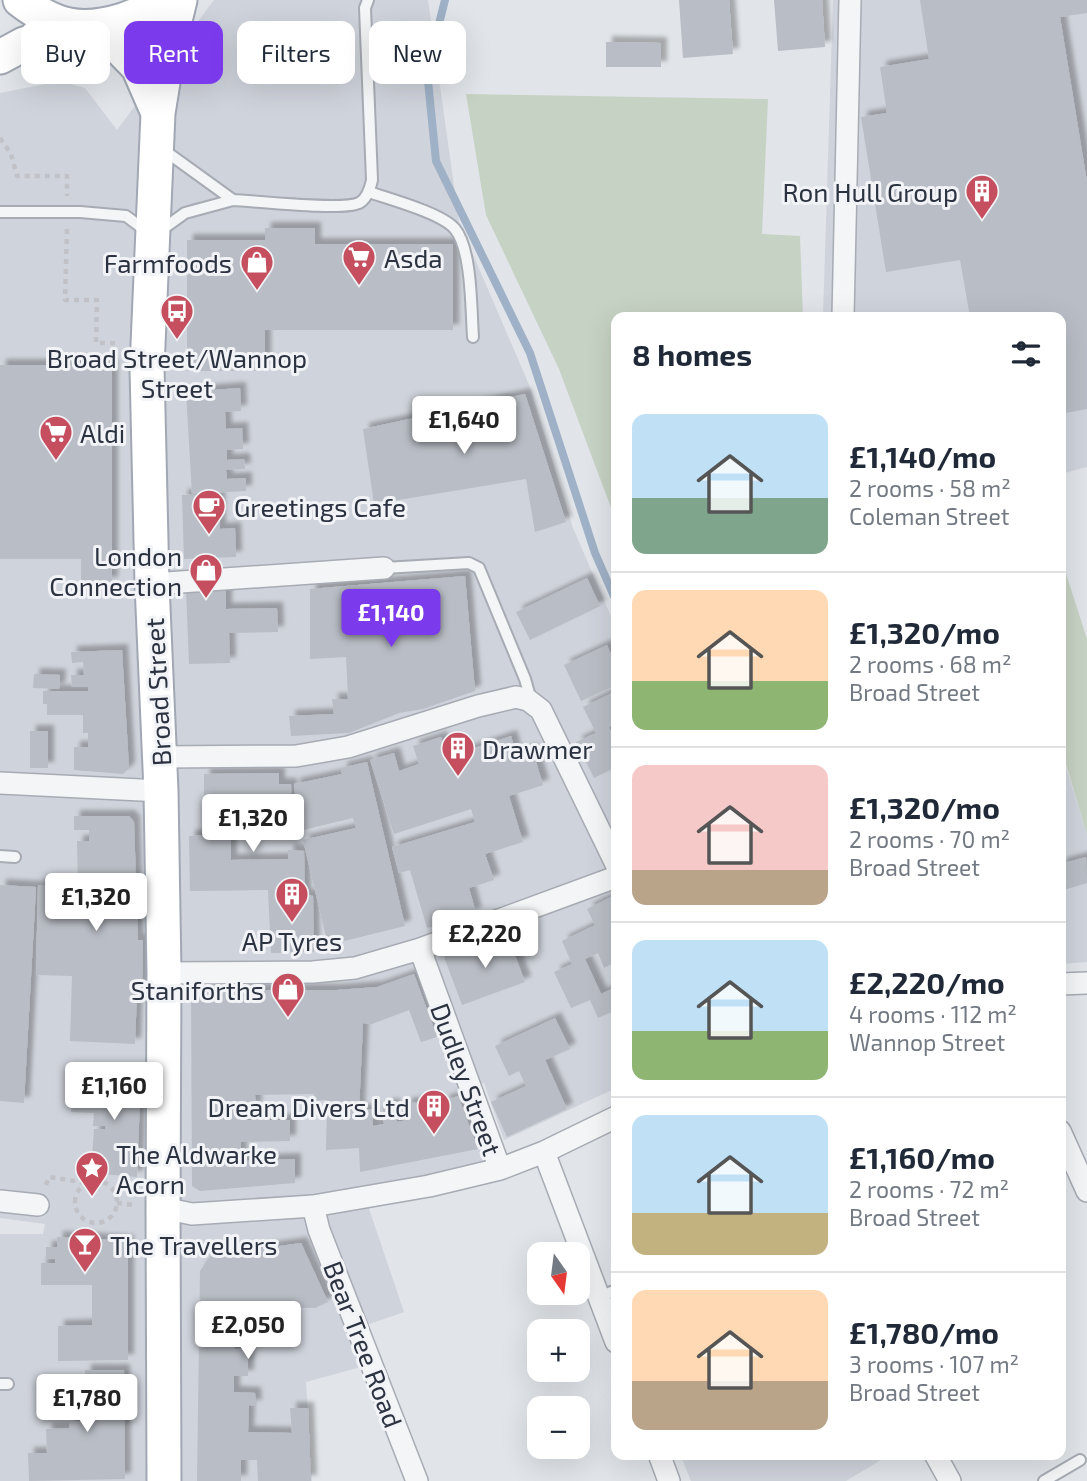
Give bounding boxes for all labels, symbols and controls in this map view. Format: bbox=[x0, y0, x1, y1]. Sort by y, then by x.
chip: Buy bbox=[21, 21, 110, 84]
chip: Rent bbox=[124, 21, 223, 84]
chip: Filters bbox=[237, 21, 355, 84]
chip: New bbox=[369, 21, 466, 84]
building icon: Ron Hull Group bbox=[963, 172, 1001, 221]
place label: Ron Hull Group bbox=[783, 176, 958, 207]
supermarket icon: Asda bbox=[340, 238, 378, 287]
place label: Asda bbox=[384, 242, 443, 273]
shop icon: Farmfoods bbox=[238, 243, 276, 292]
place label: Farmfoods bbox=[104, 247, 232, 278]
bus stop icon: Broad Street/Wannop Street bbox=[158, 292, 196, 341]
icon: filters bbox=[1007, 335, 1045, 373]
text: 8 homes bbox=[632, 336, 752, 372]
place label: Broad Street/Wannop Street bbox=[47, 342, 307, 403]
pin: £1,640 bbox=[407, 396, 521, 456]
text: £1,640 bbox=[428, 405, 500, 433]
supermarket icon: Aldi bbox=[37, 413, 75, 462]
place label: Aldi bbox=[80, 417, 125, 448]
text: £1,140/mo bbox=[849, 438, 996, 474]
icon: home bbox=[688, 442, 772, 526]
text: 2 rooms · 58 m² bbox=[849, 474, 1011, 502]
cafe icon: Greetings Cafe bbox=[190, 487, 228, 536]
place label: Greetings Cafe bbox=[234, 491, 406, 522]
text: Coleman Street bbox=[849, 502, 1010, 530]
place label: London Connection bbox=[49, 540, 182, 601]
shop icon: London Connection bbox=[187, 551, 225, 600]
pin: £1,140 bbox=[334, 590, 448, 649]
text: £1,140 bbox=[357, 598, 425, 626]
text: £1,320/mo bbox=[849, 614, 1000, 650]
street label: Broad Street bbox=[138, 617, 176, 767]
icon: home bbox=[688, 618, 772, 702]
text: 2 rooms · 68 m² bbox=[849, 650, 1012, 678]
text: Broad Street bbox=[849, 678, 980, 706]
building icon: Drawmer bbox=[439, 729, 477, 778]
place label: Drawmer bbox=[482, 733, 593, 764]
text: £1,320/mo bbox=[849, 789, 1000, 825]
icon: home bbox=[688, 793, 772, 877]
pin: £1,320 bbox=[196, 794, 310, 854]
text: £1,320 bbox=[218, 803, 288, 831]
text: 2 rooms · 70 m² bbox=[849, 825, 1010, 853]
text: Broad Street bbox=[849, 853, 980, 881]
pin: £1,320 bbox=[39, 874, 153, 933]
building icon: AP Tyres bbox=[273, 875, 311, 924]
text: £1,320 bbox=[61, 882, 131, 910]
pin: £2,220 bbox=[428, 911, 542, 970]
text: £2,220 bbox=[448, 919, 522, 947]
place label: AP Tyres bbox=[242, 925, 342, 956]
text: £2,220/mo bbox=[849, 964, 1005, 1000]
icon: home bbox=[688, 968, 772, 1052]
shop icon: Staniforths bbox=[269, 970, 307, 1019]
place label: Staniforths bbox=[131, 974, 264, 1005]
street label: Dudley Street bbox=[425, 999, 509, 1159]
text: 4 rooms · 112 m² bbox=[849, 1000, 1017, 1028]
text: Wannop Street bbox=[849, 1028, 1005, 1056]
pin: £1,160 bbox=[57, 1062, 171, 1122]
text: £1,160 bbox=[81, 1071, 147, 1099]
building icon: Dream Divers Ltd bbox=[415, 1087, 453, 1136]
place label: Dream Divers Ltd bbox=[208, 1091, 410, 1122]
place label: The Aldwarke Acorn bbox=[116, 1138, 277, 1199]
text: £1,160/mo bbox=[849, 1139, 995, 1175]
icon: home bbox=[688, 1143, 772, 1227]
place icon: The Aldwarke Acorn bbox=[73, 1149, 111, 1198]
text: 2 rooms · 72 m² bbox=[849, 1175, 1009, 1203]
text: Broad Street bbox=[849, 1203, 980, 1231]
bar icon: The Travellers bbox=[66, 1225, 104, 1274]
place label: The Travellers bbox=[110, 1229, 277, 1260]
north arrow bbox=[527, 1242, 590, 1306]
map controls bbox=[527, 1242, 590, 1459]
street label: Bear Tree Road bbox=[318, 1256, 410, 1432]
pin: £2,050 bbox=[191, 1302, 305, 1361]
text: £2,050 bbox=[211, 1310, 285, 1338]
text: £1,780/mo bbox=[849, 1314, 999, 1350]
icon: home bbox=[688, 1318, 772, 1402]
button: + bbox=[527, 1319, 590, 1382]
text: 3 rooms · 107 m² bbox=[849, 1350, 1019, 1378]
pin: £1,780 bbox=[30, 1374, 144, 1434]
text: Broad Street bbox=[849, 1378, 980, 1406]
text: £1,780 bbox=[52, 1383, 122, 1411]
button: − bbox=[527, 1396, 590, 1459]

